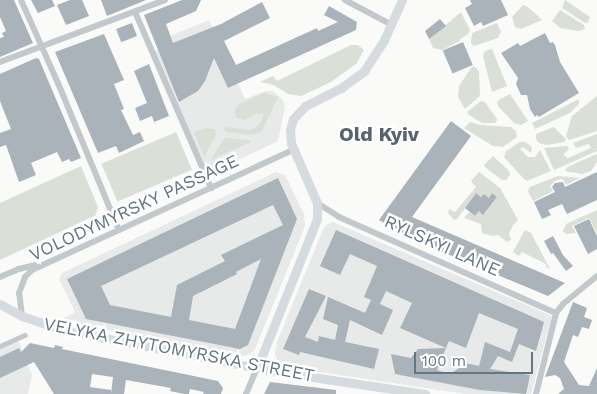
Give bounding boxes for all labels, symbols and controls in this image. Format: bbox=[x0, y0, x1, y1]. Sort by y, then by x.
district label: Old Kyiv bbox=[339, 122, 419, 146]
street label: VOLODYMYRSKY PASSAGE bbox=[26, 150, 242, 266]
street label: RYLSKYI LANE bbox=[381, 211, 503, 281]
street label: VELYKA ZHYTOMYRSKA STREET bbox=[41, 313, 317, 387]
scale bar bbox=[417, 342, 536, 374]
text: 100 m bbox=[422, 352, 466, 370]

